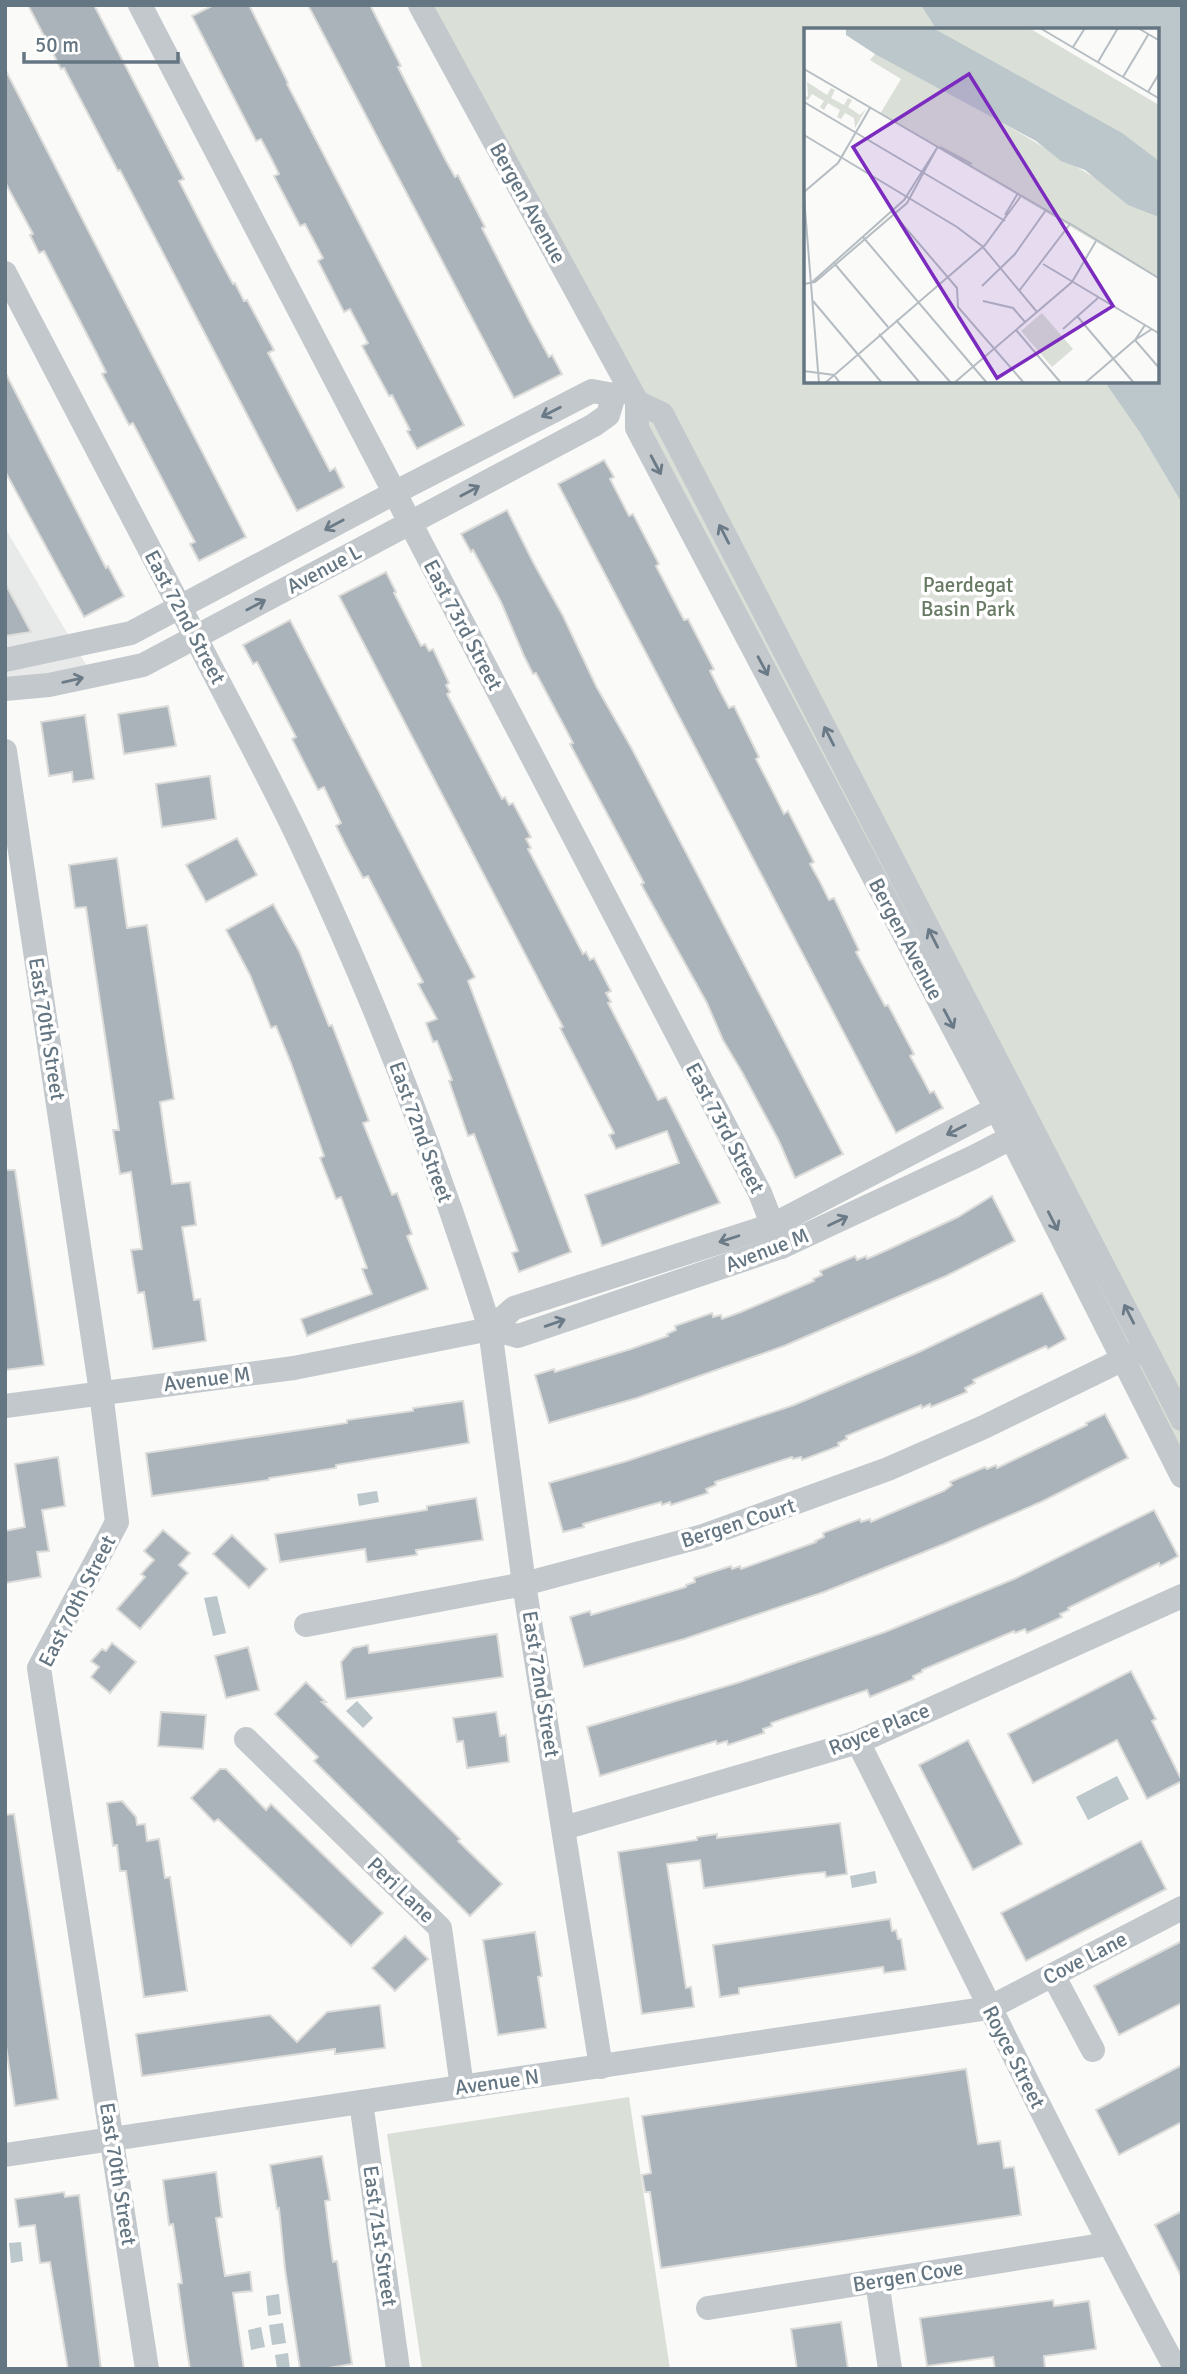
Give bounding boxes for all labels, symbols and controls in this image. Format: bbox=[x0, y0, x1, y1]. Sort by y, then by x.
scale bar bbox=[24, 21, 178, 65]
inset map bbox=[804, 28, 1159, 383]
text: 50 m bbox=[35, 32, 79, 58]
street label: Bergen Avenue bbox=[484, 138, 572, 268]
one-way arrow bbox=[541, 406, 562, 420]
one-way arrow bbox=[650, 454, 664, 475]
one-way arrow bbox=[459, 483, 480, 497]
one-way arrow bbox=[325, 519, 345, 533]
one-way arrow bbox=[717, 524, 730, 545]
street label: Avenue L bbox=[282, 538, 366, 600]
street label: East 72nd Street bbox=[139, 545, 231, 689]
street label: East 73rd Street bbox=[418, 555, 508, 695]
park label: Paerdegat Basin Park bbox=[921, 572, 1016, 622]
one-way arrow bbox=[245, 598, 265, 612]
one-way arrow bbox=[756, 656, 770, 676]
one-way arrow bbox=[61, 672, 84, 686]
one-way arrow bbox=[821, 726, 835, 747]
street label: Bergen Avenue bbox=[863, 874, 949, 1004]
one-way arrow bbox=[926, 928, 940, 949]
street label: East 70th Street bbox=[23, 956, 71, 1102]
one-way arrow bbox=[942, 1009, 956, 1029]
street label: East 72nd Street bbox=[383, 1058, 459, 1206]
street label: East 73rd Street bbox=[680, 1058, 770, 1198]
one-way arrow bbox=[946, 1124, 967, 1138]
one-way arrow bbox=[1047, 1210, 1061, 1231]
one-way arrow bbox=[827, 1213, 848, 1227]
street label: Avenue M bbox=[722, 1222, 812, 1278]
one-way arrow bbox=[719, 1233, 741, 1246]
one-way arrow bbox=[1121, 1304, 1135, 1325]
one-way arrow bbox=[544, 1316, 566, 1328]
street label: Avenue M bbox=[162, 1361, 252, 1397]
street label: Bergen Court bbox=[677, 1492, 799, 1554]
street label: East 70th Street bbox=[33, 1531, 121, 1671]
street label: East 72nd Street bbox=[517, 1609, 565, 1759]
street label: Royce Place bbox=[825, 1697, 933, 1761]
street label: Peri Lane bbox=[362, 1852, 440, 1928]
street label: Cove Lane bbox=[1039, 1926, 1131, 1990]
street label: Royce Street bbox=[977, 2001, 1051, 2113]
street label: Avenue N bbox=[453, 2063, 541, 2101]
street label: East 70th Street bbox=[94, 2101, 142, 2247]
street label: East 71st Street bbox=[357, 2164, 403, 2308]
street label: Bergen Cove bbox=[851, 2254, 965, 2298]

